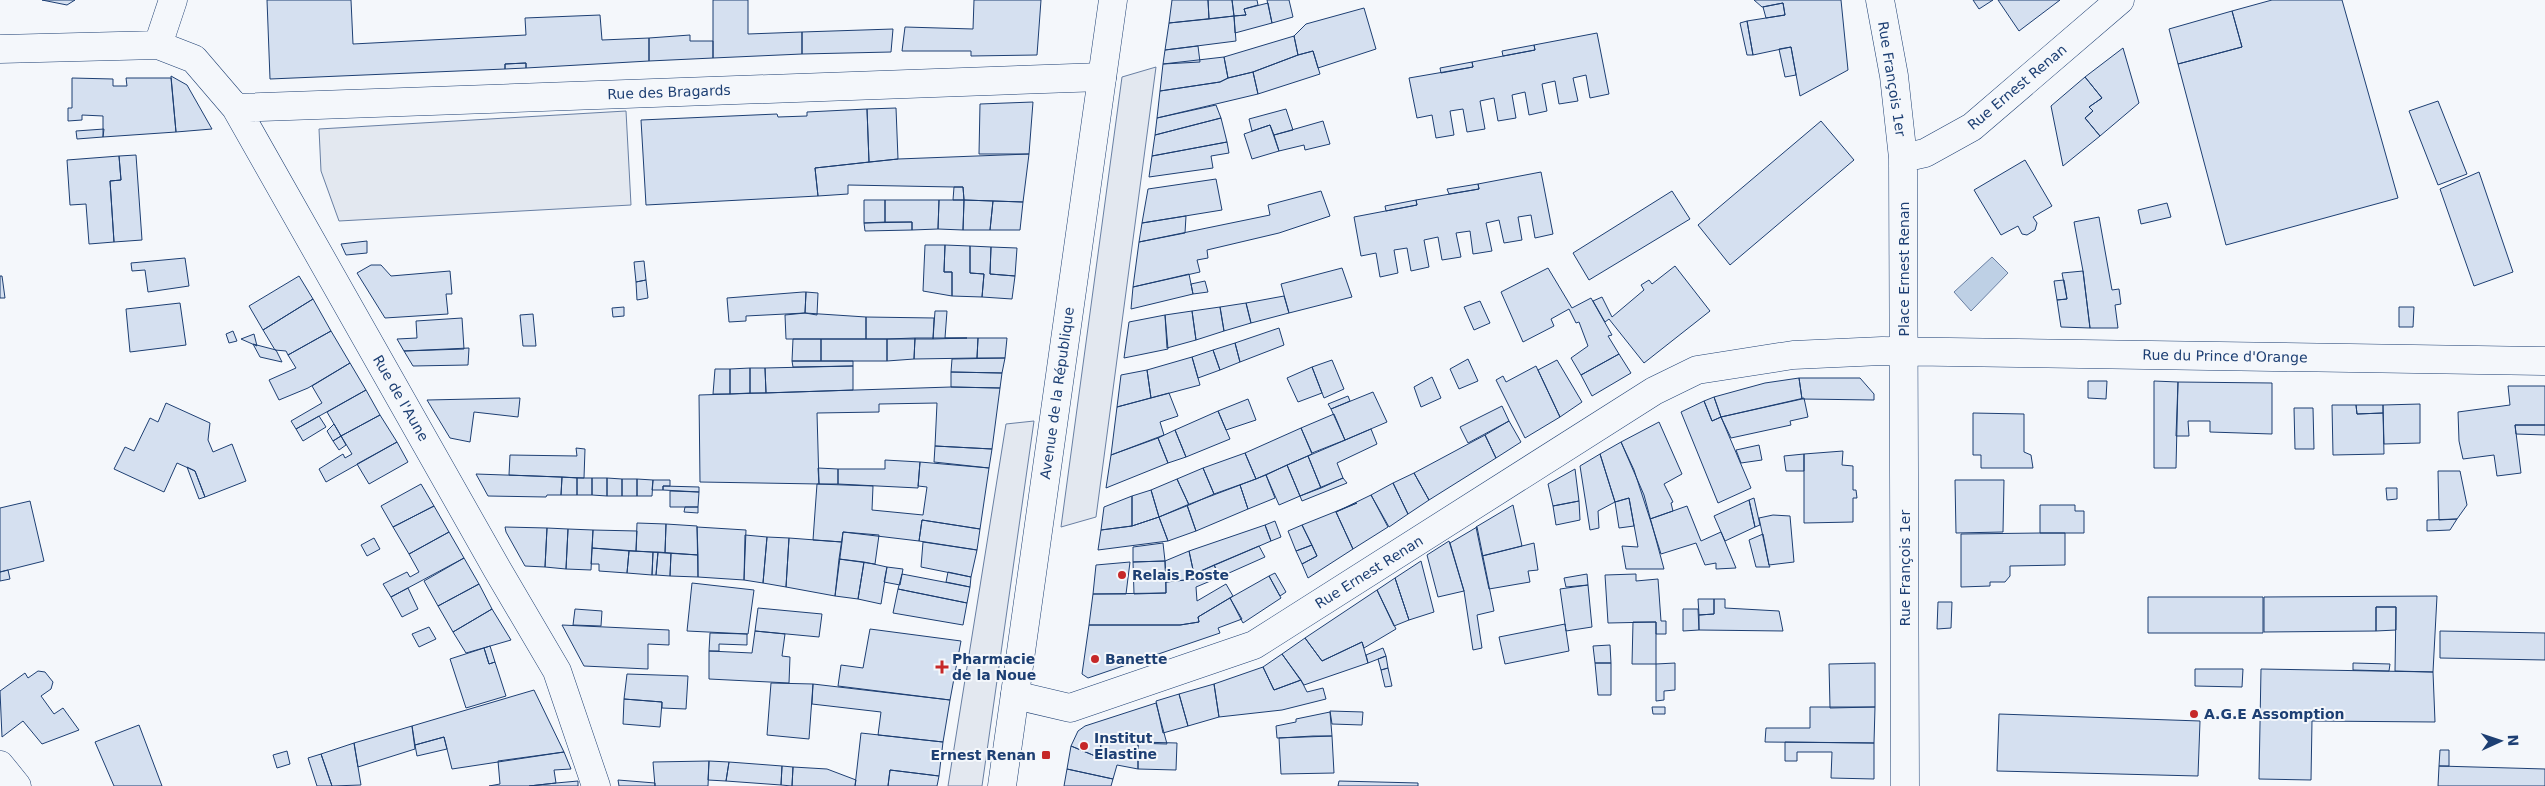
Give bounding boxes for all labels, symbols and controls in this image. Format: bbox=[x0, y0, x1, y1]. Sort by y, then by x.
street label: Rue François 1er bbox=[1875, 20, 1909, 138]
street label: Rue Ernest Renan bbox=[1964, 41, 2070, 133]
street label: Rue des Bragards bbox=[607, 82, 731, 102]
street label: Place Ernest Renan bbox=[1896, 202, 1912, 336]
street label: Avenue de la République bbox=[1037, 306, 1077, 480]
street label: Rue du Prince d'Orange bbox=[2142, 347, 2308, 365]
street label: Rue de l'Aune bbox=[370, 352, 432, 444]
street label: Rue François 1er bbox=[1897, 510, 1913, 626]
street label: Rue Ernest Renan bbox=[1312, 532, 1426, 612]
place label: Relais Poste bbox=[1132, 567, 1229, 583]
marker: Relais Poste bbox=[1116, 569, 1128, 581]
place label: Pharmacie de la Noue bbox=[952, 651, 1036, 683]
place label: Banette bbox=[1105, 651, 1167, 667]
marker: Banette bbox=[1089, 653, 1101, 665]
marker: Pharmacie de la Noue bbox=[936, 661, 948, 673]
place label: A.G.E Assomption bbox=[2204, 706, 2344, 722]
marker: A.G.E Assomption bbox=[2188, 708, 2200, 720]
north arrow bbox=[2475, 716, 2525, 766]
place label: Institut Elastine bbox=[1094, 730, 1157, 762]
text: N bbox=[2505, 734, 2521, 747]
marker: Institut Elastine bbox=[1078, 740, 1090, 752]
place label: Ernest Renan bbox=[931, 747, 1036, 763]
marker: Ernest Renan bbox=[1040, 749, 1052, 761]

